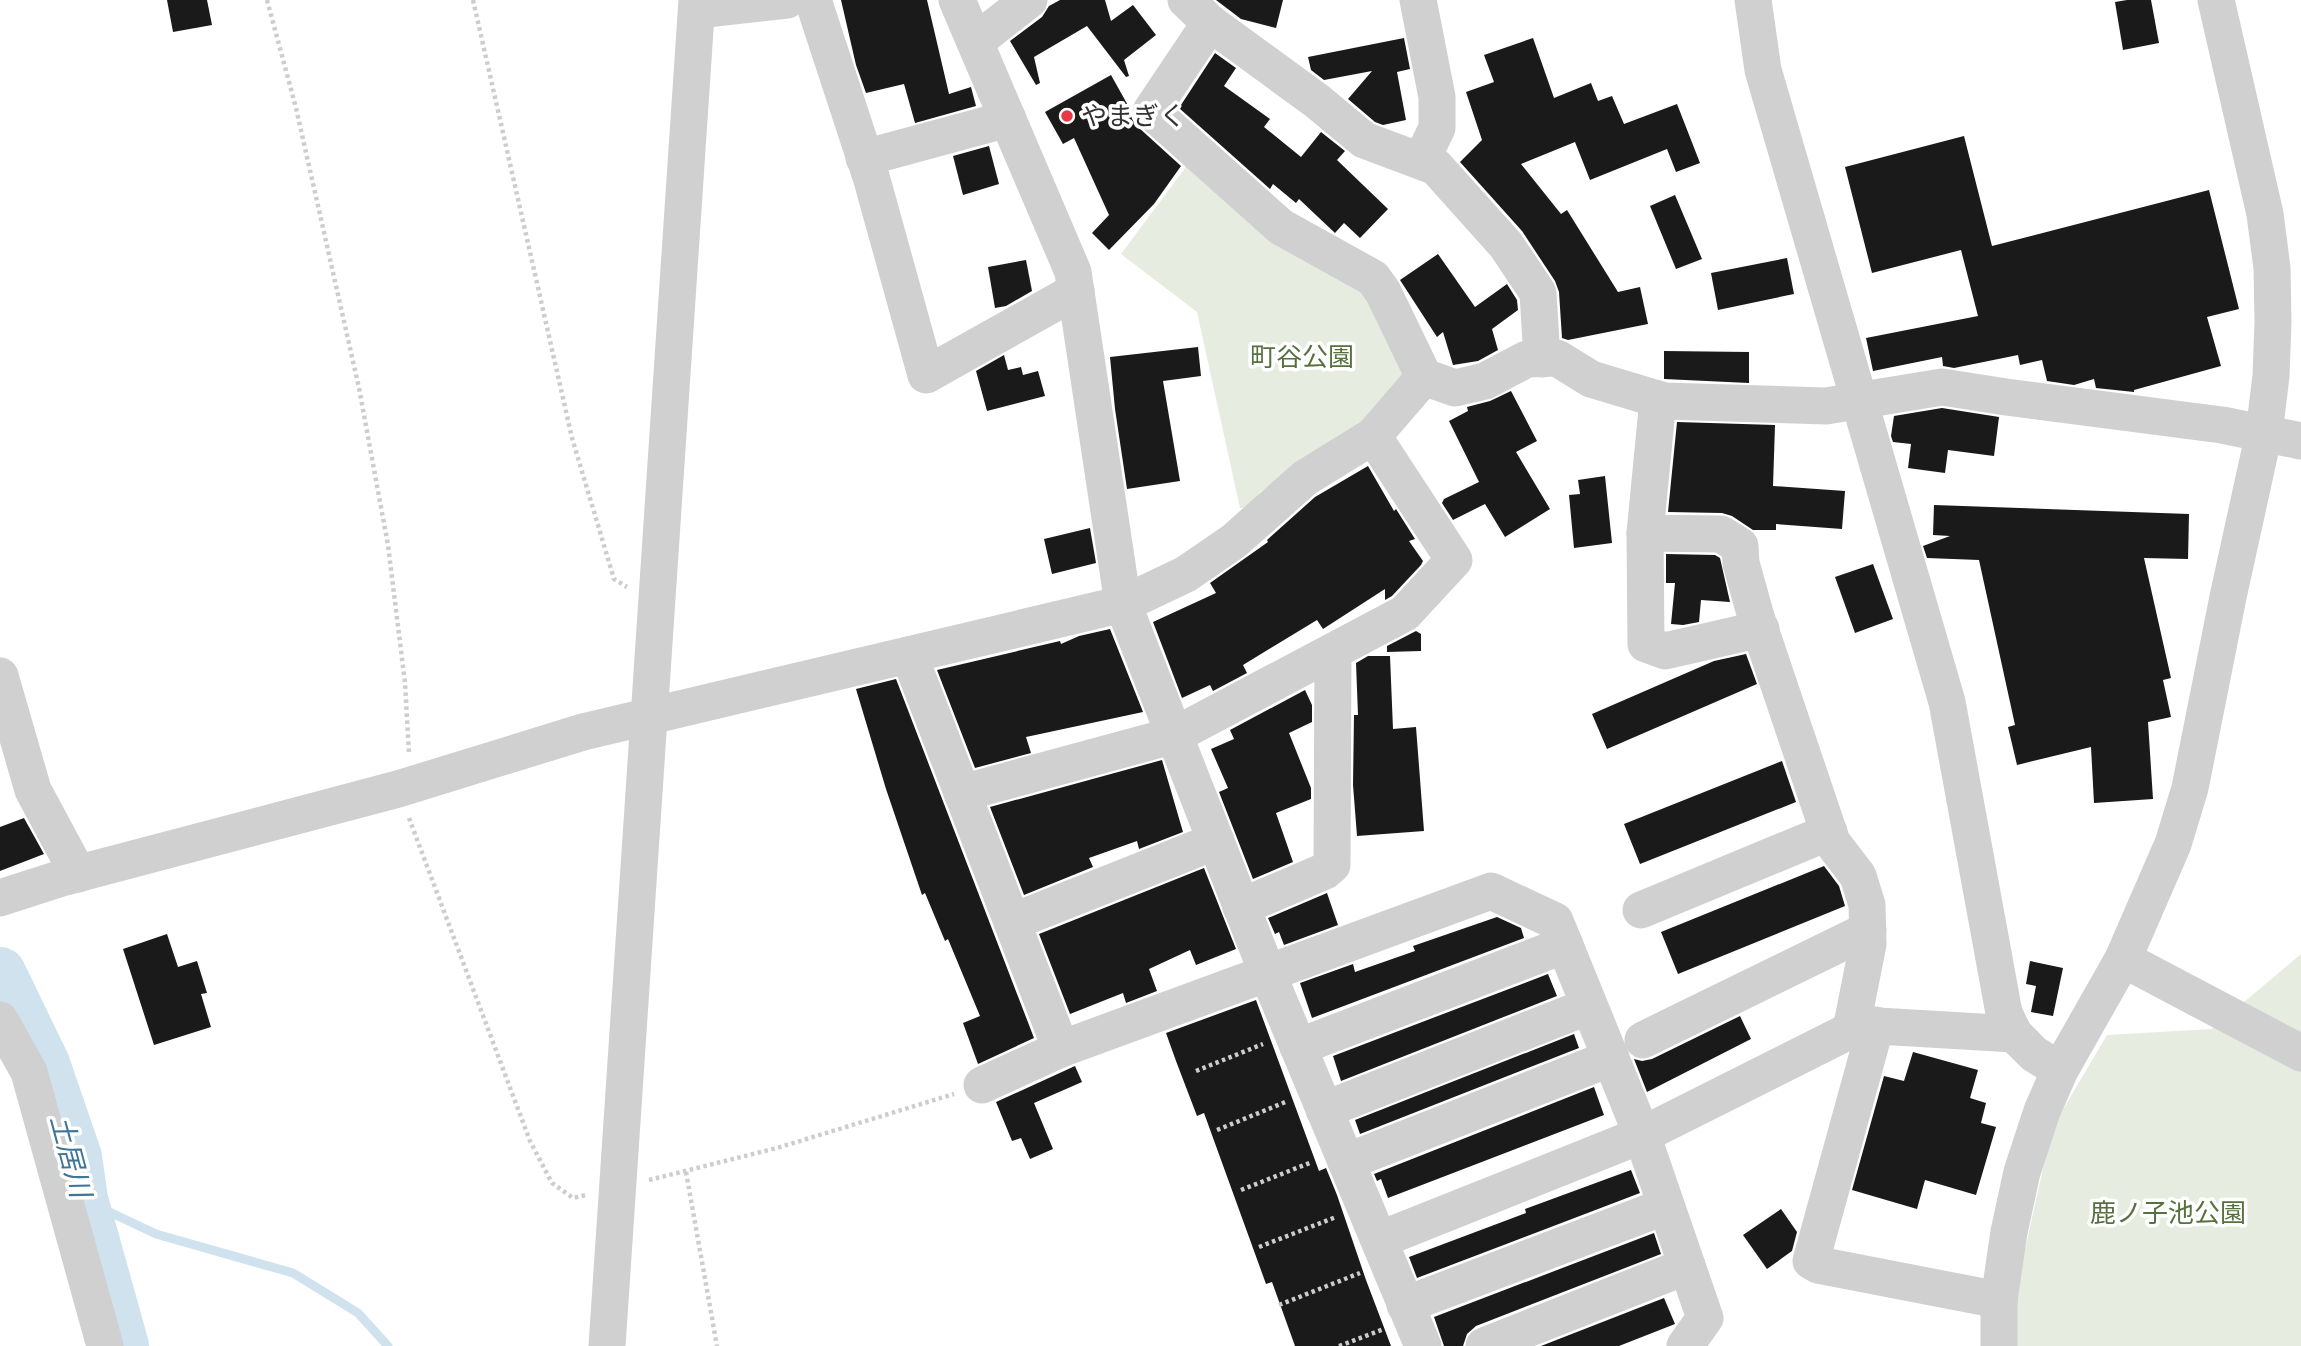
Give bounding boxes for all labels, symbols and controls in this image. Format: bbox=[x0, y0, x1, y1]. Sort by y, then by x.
place label: やまぎく bbox=[1081, 99, 1186, 133]
marker: やまぎく bbox=[1059, 108, 1075, 124]
park label: 町谷公園 bbox=[1250, 340, 1354, 374]
water label: 土居川 bbox=[43, 1111, 100, 1204]
park label: 鹿ノ子池公園 bbox=[2090, 1196, 2246, 1230]

